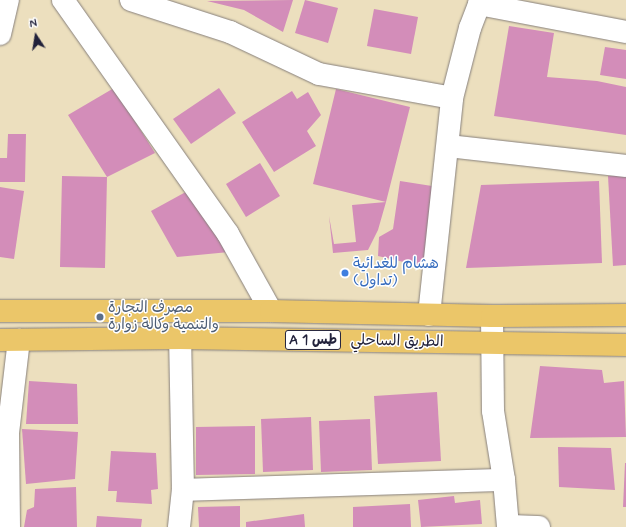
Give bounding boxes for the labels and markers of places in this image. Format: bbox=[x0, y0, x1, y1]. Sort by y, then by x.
place label: هشام للغدائية (تداول) bbox=[353, 255, 439, 290]
marker: هشام للغدائية (تداول) bbox=[340, 268, 350, 278]
place label: مصرف التجارة والتنمية وكالة زوارة bbox=[108, 299, 219, 334]
marker: مصرف التجارة والتنمية وكالة زوارة bbox=[95, 312, 105, 322]

